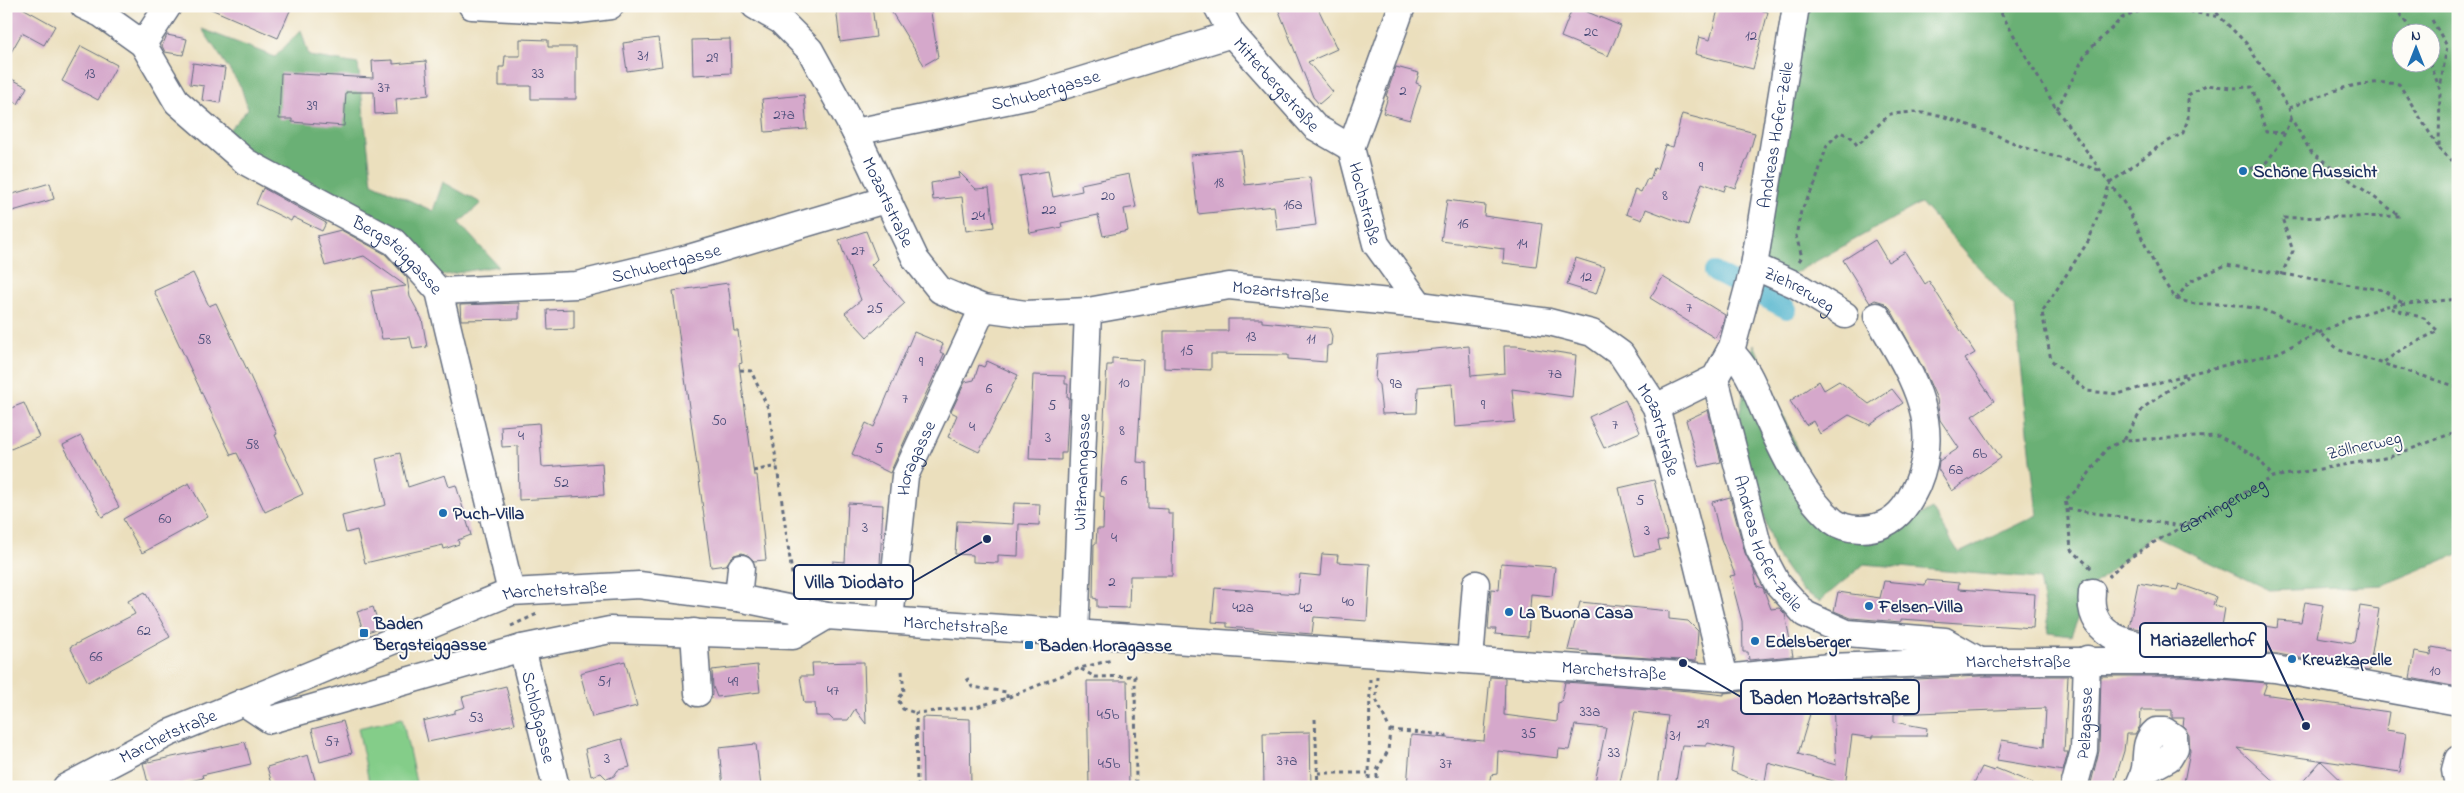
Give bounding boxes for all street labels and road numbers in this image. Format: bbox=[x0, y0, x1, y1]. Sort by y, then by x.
street label: Mitterbergstraße bbox=[1226, 32, 1325, 139]
street label: Andreas Hofer-Zeile bbox=[1753, 59, 1802, 210]
street label: Schubertgasse bbox=[989, 64, 1104, 119]
street label: Mozartstraße bbox=[854, 153, 920, 253]
street label: Hochstraße bbox=[1340, 160, 1387, 249]
street label: Bergsteiggasse bbox=[346, 210, 448, 302]
street label: Schubertgasse bbox=[609, 238, 725, 291]
street label: Ziehrerweg bbox=[1759, 261, 1839, 321]
street label: Mozartstraße bbox=[1231, 275, 1331, 311]
street label: Mozartstraße bbox=[1629, 379, 1685, 480]
street label: Witzmanngasse bbox=[1068, 412, 1099, 531]
street label: Horagasse bbox=[892, 416, 944, 497]
street label: Zöllnerweg bbox=[2325, 426, 2404, 469]
street label: Gamingerweg bbox=[2174, 472, 2272, 542]
street label: Andreas Hofer-Zeile bbox=[1726, 473, 1809, 619]
street label: Marchetstraße bbox=[499, 576, 609, 609]
street label: Marchetstraße bbox=[902, 610, 1010, 644]
street label: Marchetstraße bbox=[1965, 650, 2072, 677]
street label: Marchetstraße bbox=[1561, 656, 1668, 689]
street label: Schloßgasse bbox=[513, 669, 561, 767]
street label: Pelzgasse bbox=[2071, 686, 2101, 763]
street label: Marchetstraße bbox=[115, 703, 222, 772]

